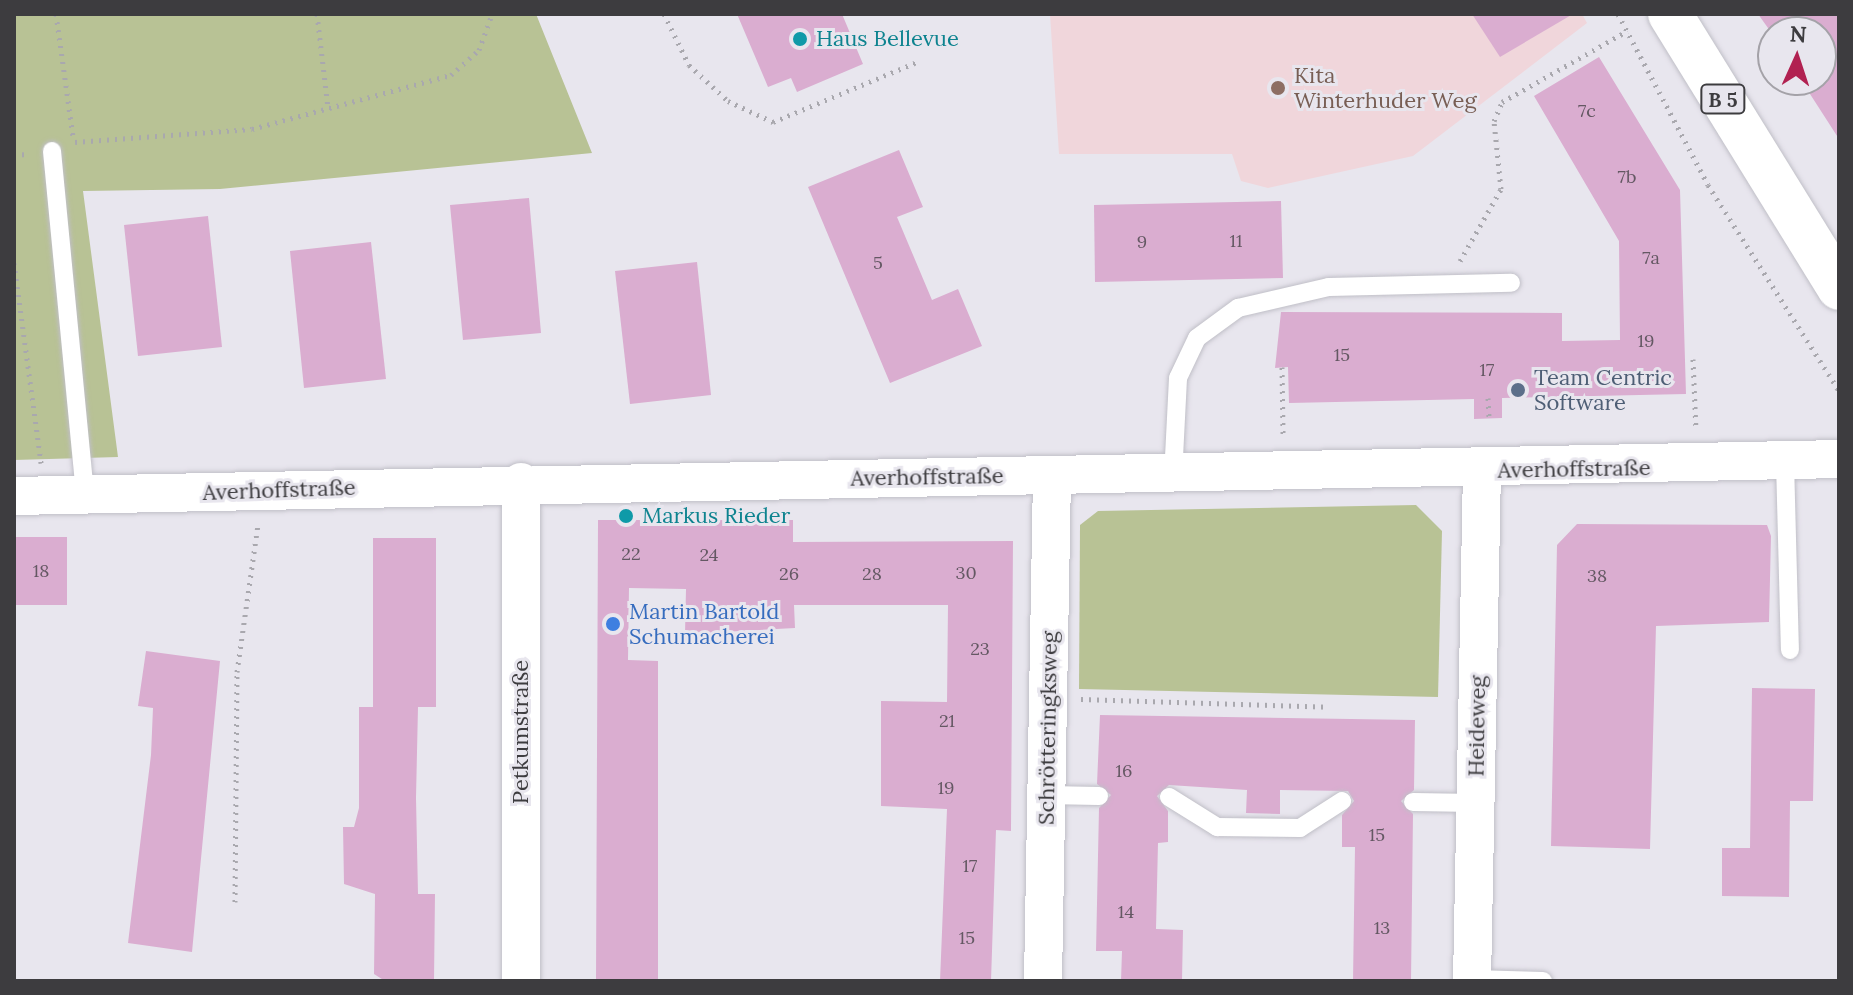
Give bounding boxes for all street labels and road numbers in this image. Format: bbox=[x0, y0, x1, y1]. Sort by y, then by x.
road number: B 5 bbox=[1699, 83, 1747, 115]
street label: Averhoffstraße bbox=[1497, 454, 1651, 484]
street label: Averhoffstraße bbox=[850, 462, 1004, 492]
street label: Averhoffstraße bbox=[202, 474, 356, 506]
street label: Schrötteringksweg bbox=[1033, 631, 1063, 825]
street label: Petkumstraße bbox=[508, 660, 534, 804]
street label: Heideweg bbox=[1463, 675, 1491, 777]

